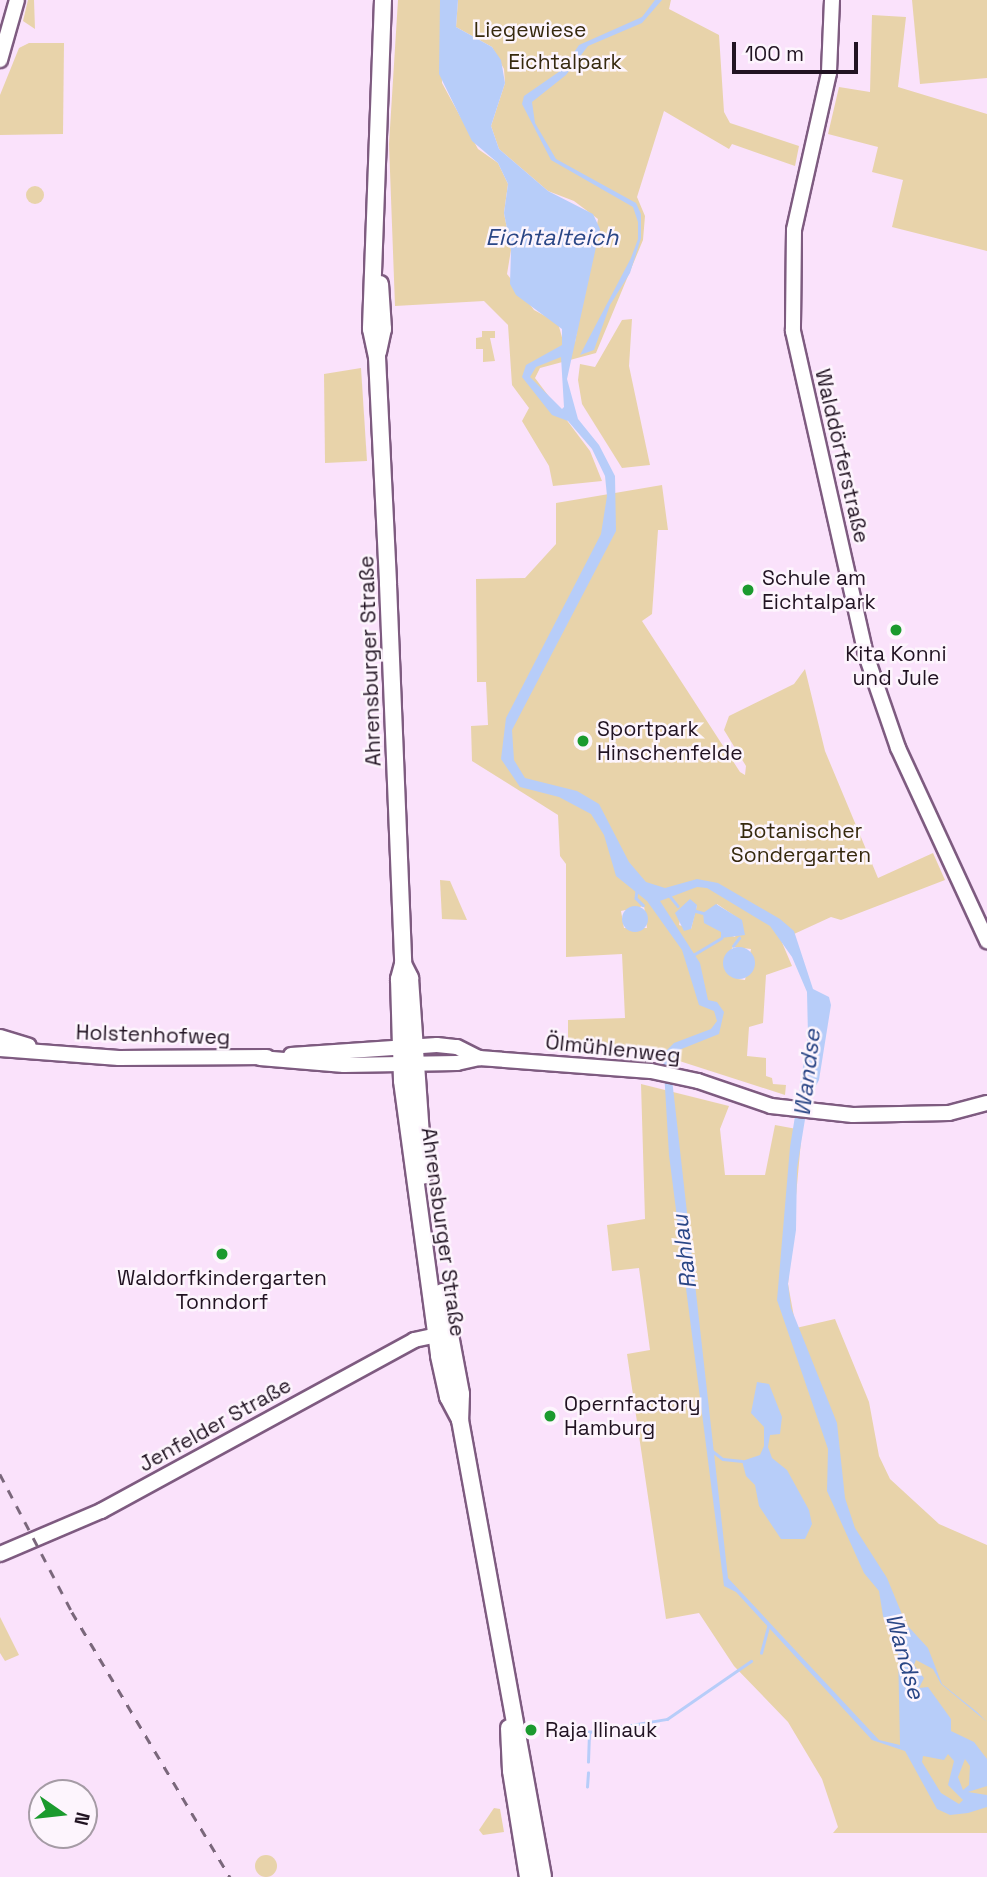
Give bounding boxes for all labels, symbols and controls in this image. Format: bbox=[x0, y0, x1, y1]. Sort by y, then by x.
park label: Liegewiese bbox=[474, 17, 586, 43]
scale bar bbox=[735, 28, 861, 72]
text: 100 m bbox=[745, 40, 804, 67]
park label: Eichtalpark bbox=[508, 49, 622, 75]
water label: Eichtalteich bbox=[486, 223, 618, 251]
street label: Walddörferstraße bbox=[810, 366, 874, 546]
street label: Ahrensburger Straße bbox=[354, 555, 386, 767]
place label: Schule am Eichtalpark bbox=[762, 565, 876, 615]
marker: Schule am Eichtalpark bbox=[740, 582, 756, 598]
marker: Kita Konni und Jule bbox=[888, 622, 904, 638]
place label: Kita Konni und Jule bbox=[845, 641, 947, 691]
place label: Sportpark Hinschenfelde bbox=[597, 716, 743, 766]
marker: Sportpark Hinschenfelde bbox=[575, 733, 591, 749]
park label: Botanischer Sondergarten bbox=[731, 818, 871, 868]
street label: Holstenhofweg bbox=[75, 1020, 231, 1050]
water label: Wandse bbox=[788, 1028, 826, 1118]
street label: Ölmühlenweg bbox=[544, 1029, 682, 1069]
street label: Ahrensburger Straße bbox=[416, 1126, 470, 1338]
water label: Rahlau bbox=[666, 1213, 702, 1291]
marker: Waldorfkindergarten Tonndorf bbox=[214, 1246, 230, 1262]
place label: Waldorfkindergarten Tonndorf bbox=[117, 1265, 327, 1315]
street label: Jenfelder Straße bbox=[134, 1373, 296, 1477]
place label: Opernfactory Hamburg bbox=[564, 1391, 701, 1441]
marker: Opernfactory Hamburg bbox=[542, 1408, 558, 1424]
water label: Wandse bbox=[880, 1610, 930, 1702]
place label: Raja Ilinauk bbox=[545, 1717, 657, 1743]
marker: Raja Ilinauk bbox=[523, 1722, 539, 1738]
north arrow bbox=[28, 1779, 98, 1849]
text: N bbox=[68, 1810, 96, 1828]

